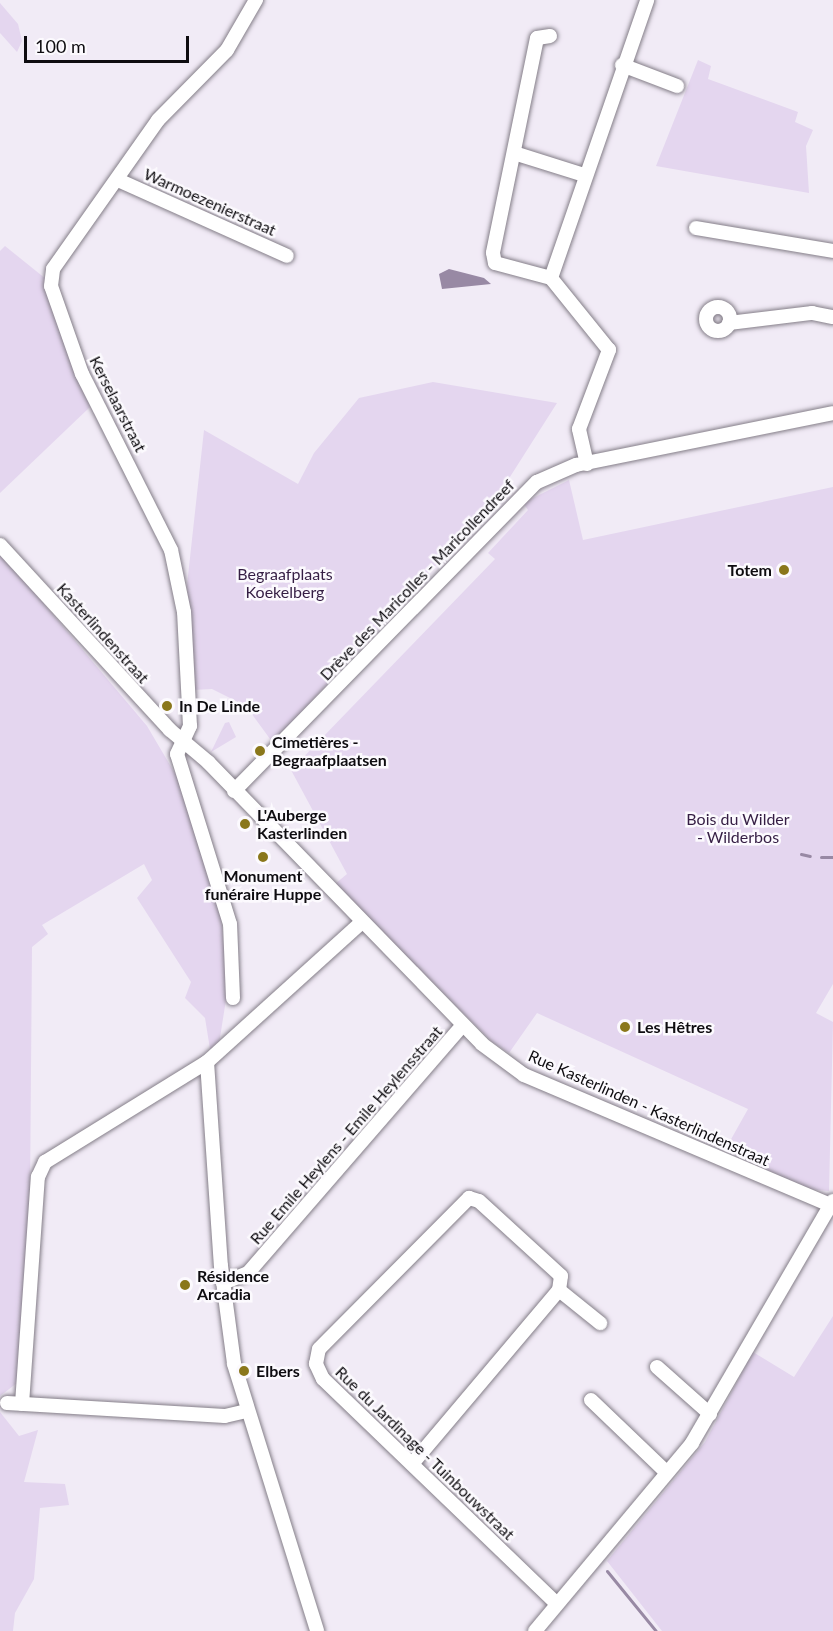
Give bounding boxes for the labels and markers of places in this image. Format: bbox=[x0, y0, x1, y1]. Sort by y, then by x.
place label: Totem bbox=[727, 560, 772, 580]
marker: Totem bbox=[777, 563, 791, 577]
place label: In De Linde bbox=[179, 696, 260, 716]
marker: In De Linde bbox=[160, 699, 174, 713]
place label: Cimetières - Begraafplaatsen bbox=[272, 732, 387, 770]
marker: Cimetières - Begraafplaatsen bbox=[253, 744, 267, 758]
place label: L'Auberge Kasterlinden bbox=[257, 805, 347, 843]
marker: L'Auberge Kasterlinden bbox=[238, 817, 252, 831]
marker: Monument funéraire Huppe bbox=[256, 850, 270, 864]
place label: Monument funéraire Huppe bbox=[205, 866, 321, 904]
place label: Les Hêtres bbox=[637, 1017, 712, 1037]
marker: Les Hêtres bbox=[618, 1020, 632, 1034]
place label: Résidence Arcadia bbox=[197, 1266, 269, 1304]
marker: Résidence Arcadia bbox=[178, 1278, 192, 1292]
place label: Elbers bbox=[256, 1361, 300, 1381]
marker: Elbers bbox=[237, 1364, 251, 1378]

